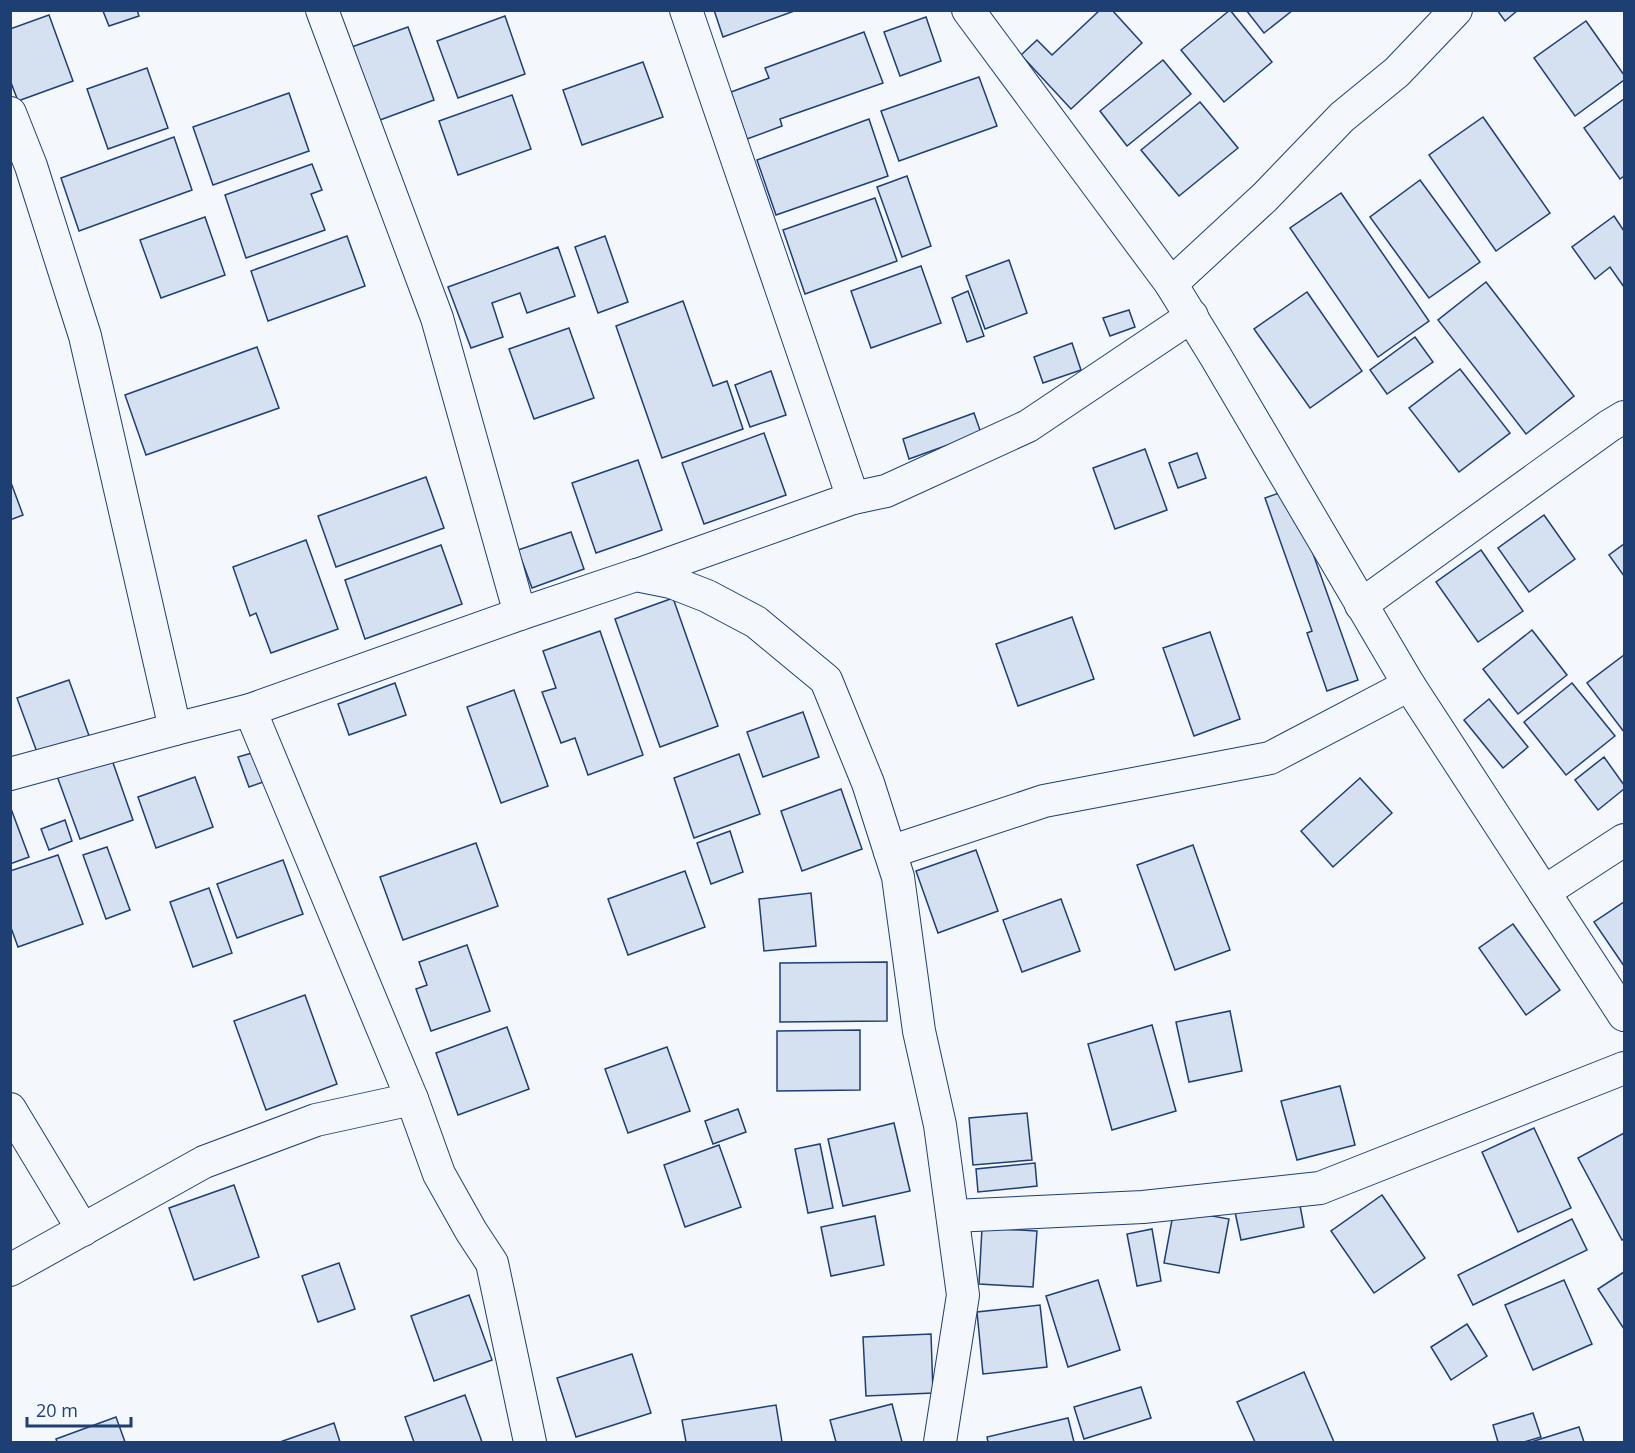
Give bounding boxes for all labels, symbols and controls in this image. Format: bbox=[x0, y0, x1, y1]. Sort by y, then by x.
scale bar bbox=[27, 1390, 130, 1428]
text: 20 m bbox=[36, 1398, 78, 1422]

